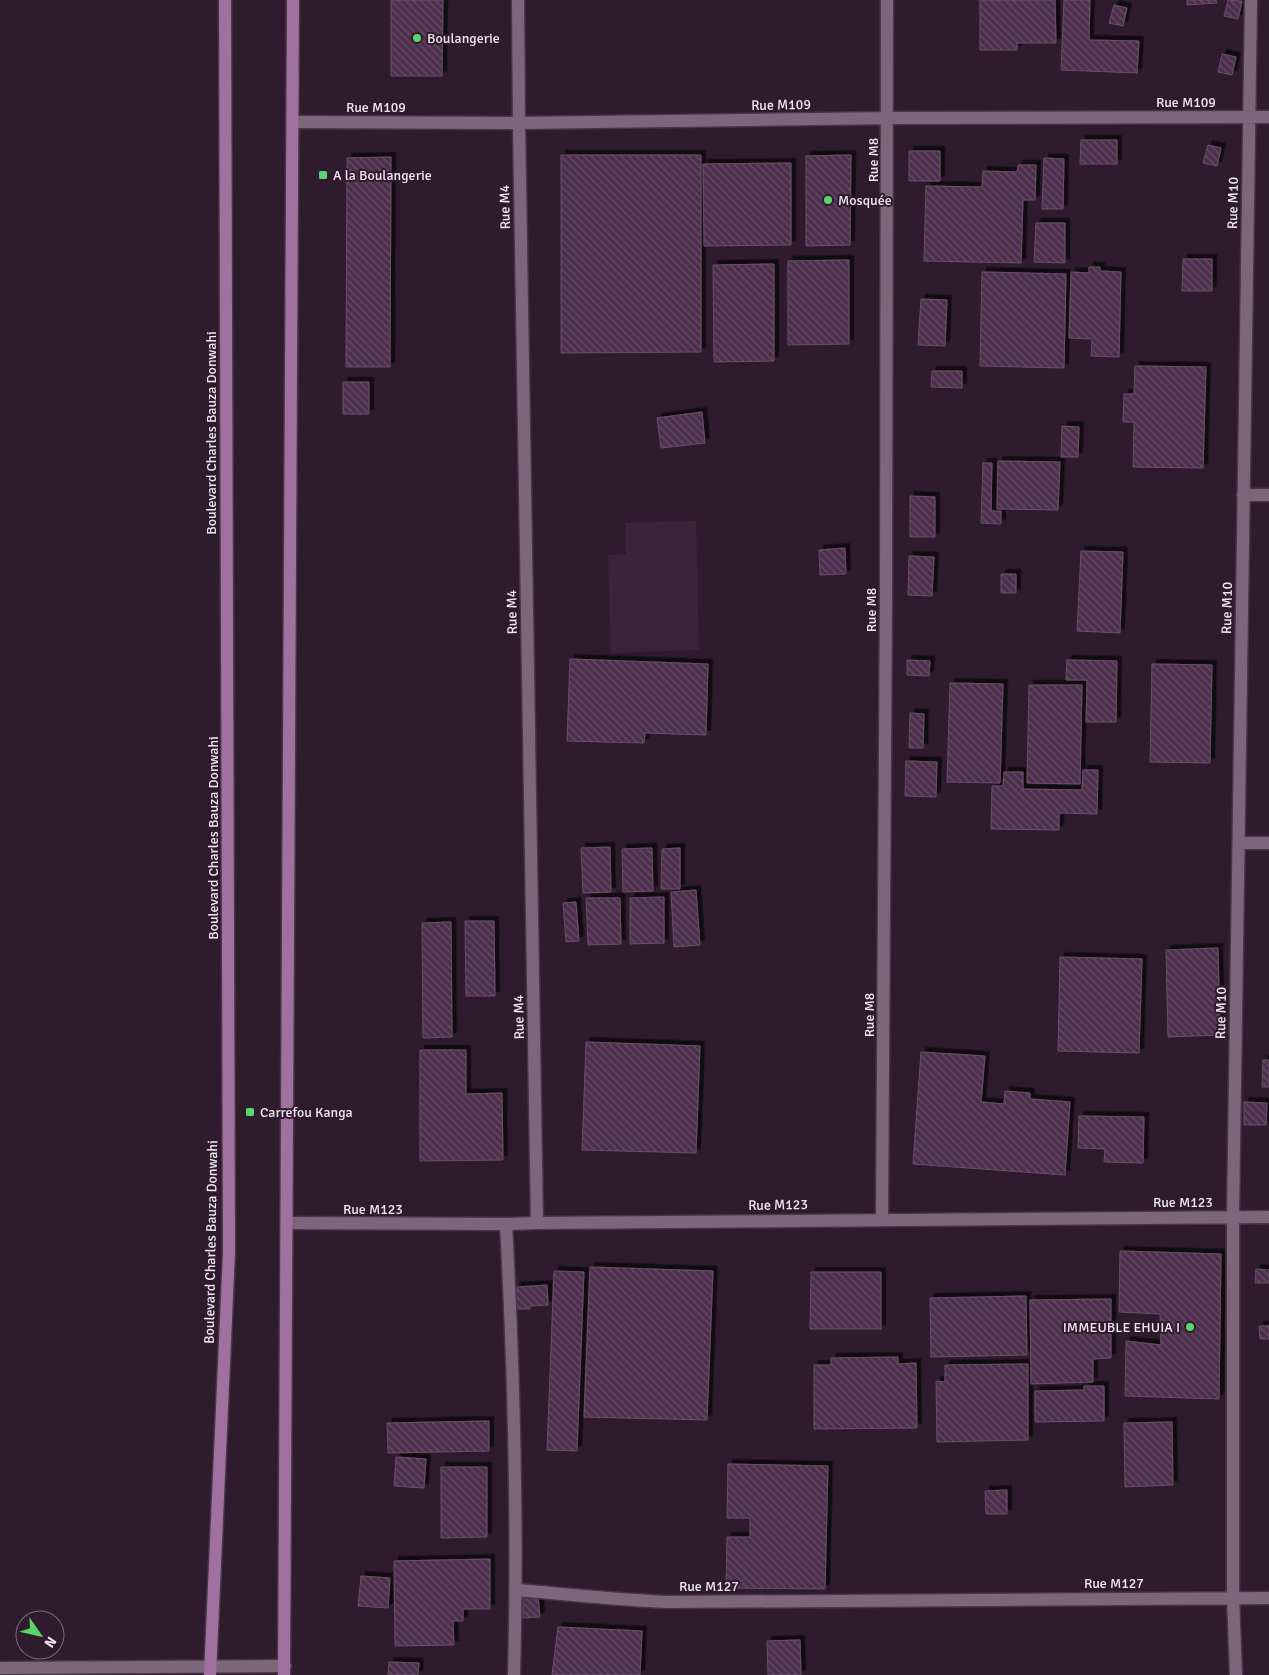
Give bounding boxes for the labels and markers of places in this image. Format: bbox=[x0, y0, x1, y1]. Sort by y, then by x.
place label: Boulangerie bbox=[427, 30, 500, 47]
marker: Boulangerie bbox=[411, 32, 423, 44]
place label: A la Boulangerie bbox=[333, 167, 432, 184]
marker: A la Boulangerie bbox=[317, 169, 329, 181]
place label: Mosquée bbox=[838, 192, 892, 209]
marker: Mosquée bbox=[822, 194, 834, 206]
place label: Carrefou Kanga bbox=[260, 1104, 353, 1121]
marker: Carrefou Kanga bbox=[244, 1106, 256, 1118]
place label: IMMEUBLE EHUIA I bbox=[1063, 1319, 1180, 1336]
marker: IMMEUBLE EHUIA I bbox=[1184, 1321, 1196, 1333]

